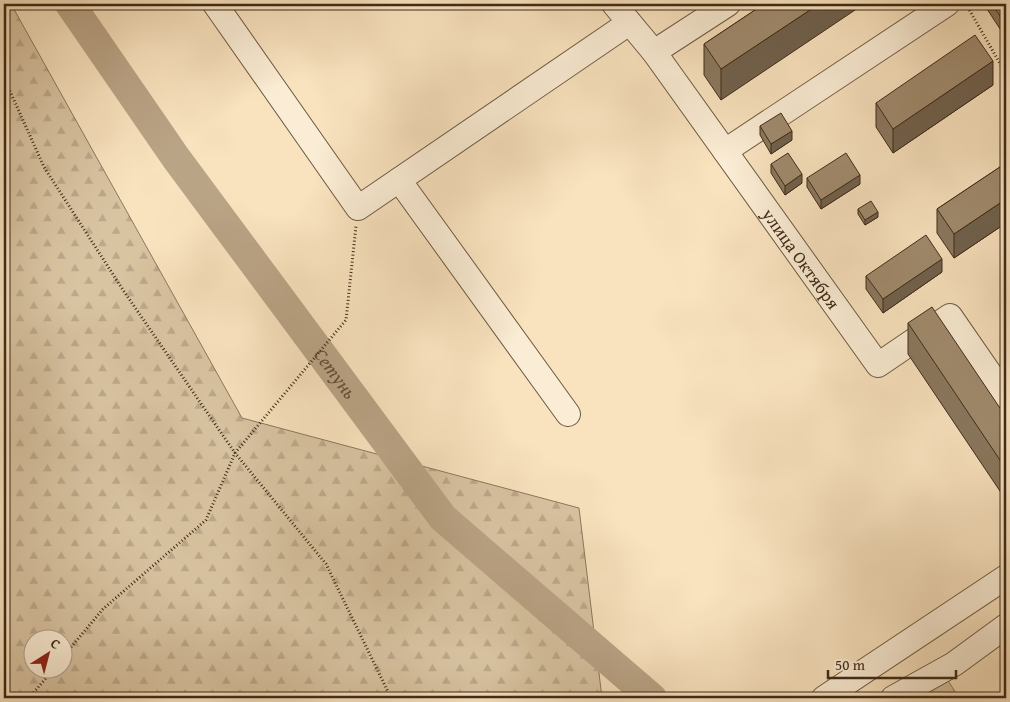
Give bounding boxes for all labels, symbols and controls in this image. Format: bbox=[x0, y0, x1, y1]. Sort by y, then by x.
street label: улица Октября bbox=[755, 201, 847, 314]
water label: Сетунь bbox=[307, 342, 364, 405]
north arrow bbox=[22, 630, 72, 680]
text: С bbox=[47, 633, 65, 654]
scale bar bbox=[828, 647, 955, 679]
text: 50 m bbox=[835, 654, 866, 675]

